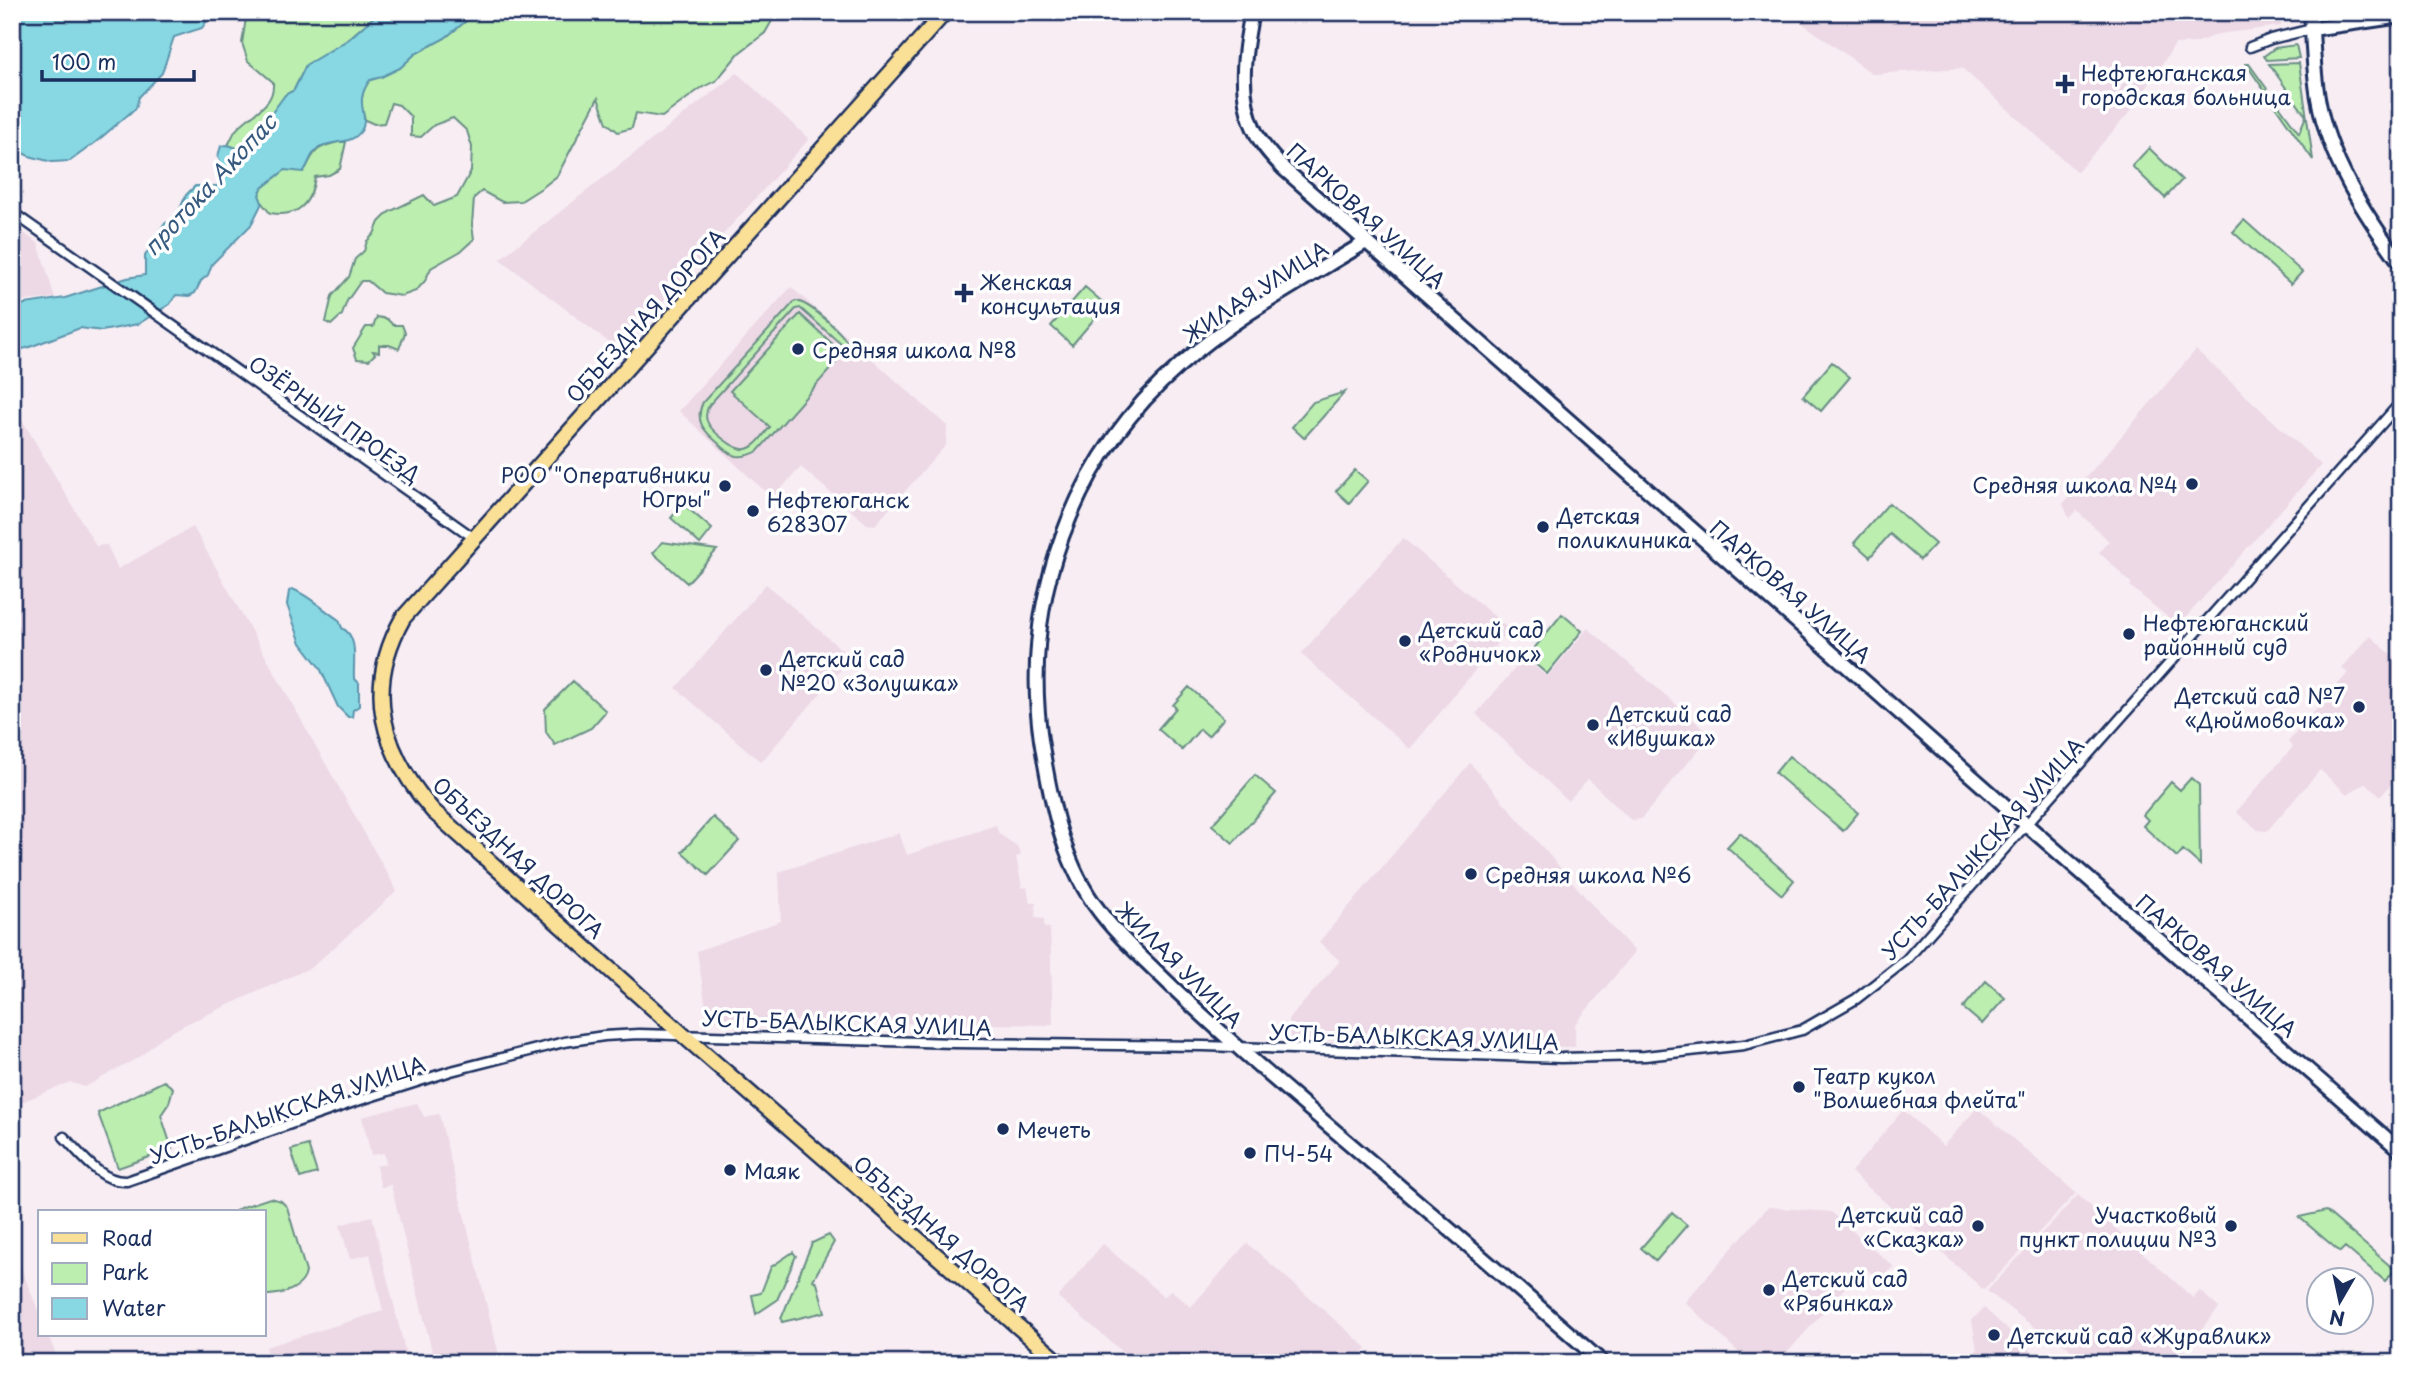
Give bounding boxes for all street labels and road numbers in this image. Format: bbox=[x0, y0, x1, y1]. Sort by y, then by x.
street label: ПАРКОВАЯ УЛИЦА bbox=[1280, 135, 1454, 295]
street label: ОБЪЕЗДНАЯ ДОРОГА bbox=[558, 221, 732, 409]
street label: ЖИЛАЯ УЛИЦА bbox=[1176, 232, 1334, 350]
street label: ОЗЁРНЫЙ ПРОЕЗД bbox=[243, 347, 427, 489]
street label: ПАРКОВАЯ УЛИЦА bbox=[1703, 512, 1879, 670]
street label: УСТЬ-БАЛЫКСКАЯ УЛИЦА bbox=[1873, 730, 2091, 966]
street label: ОБЪЕЗДНАЯ ДОРОГА bbox=[426, 769, 612, 945]
street label: ПАРКОВАЯ УЛИЦА bbox=[2129, 886, 2305, 1044]
street label: ЖИЛАЯ УЛИЦА bbox=[1109, 893, 1251, 1035]
street label: УСТЬ-БАЛЫКСКАЯ УЛИЦА bbox=[702, 1001, 992, 1043]
street label: УСТЬ-БАЛЫКСКАЯ УЛИЦА bbox=[1269, 1015, 1559, 1057]
street label: УСТЬ-БАЛЫКСКАЯ УЛИЦА bbox=[145, 1047, 429, 1171]
street label: ОБЪЕЗДНАЯ ДОРОГА bbox=[847, 1147, 1037, 1319]

